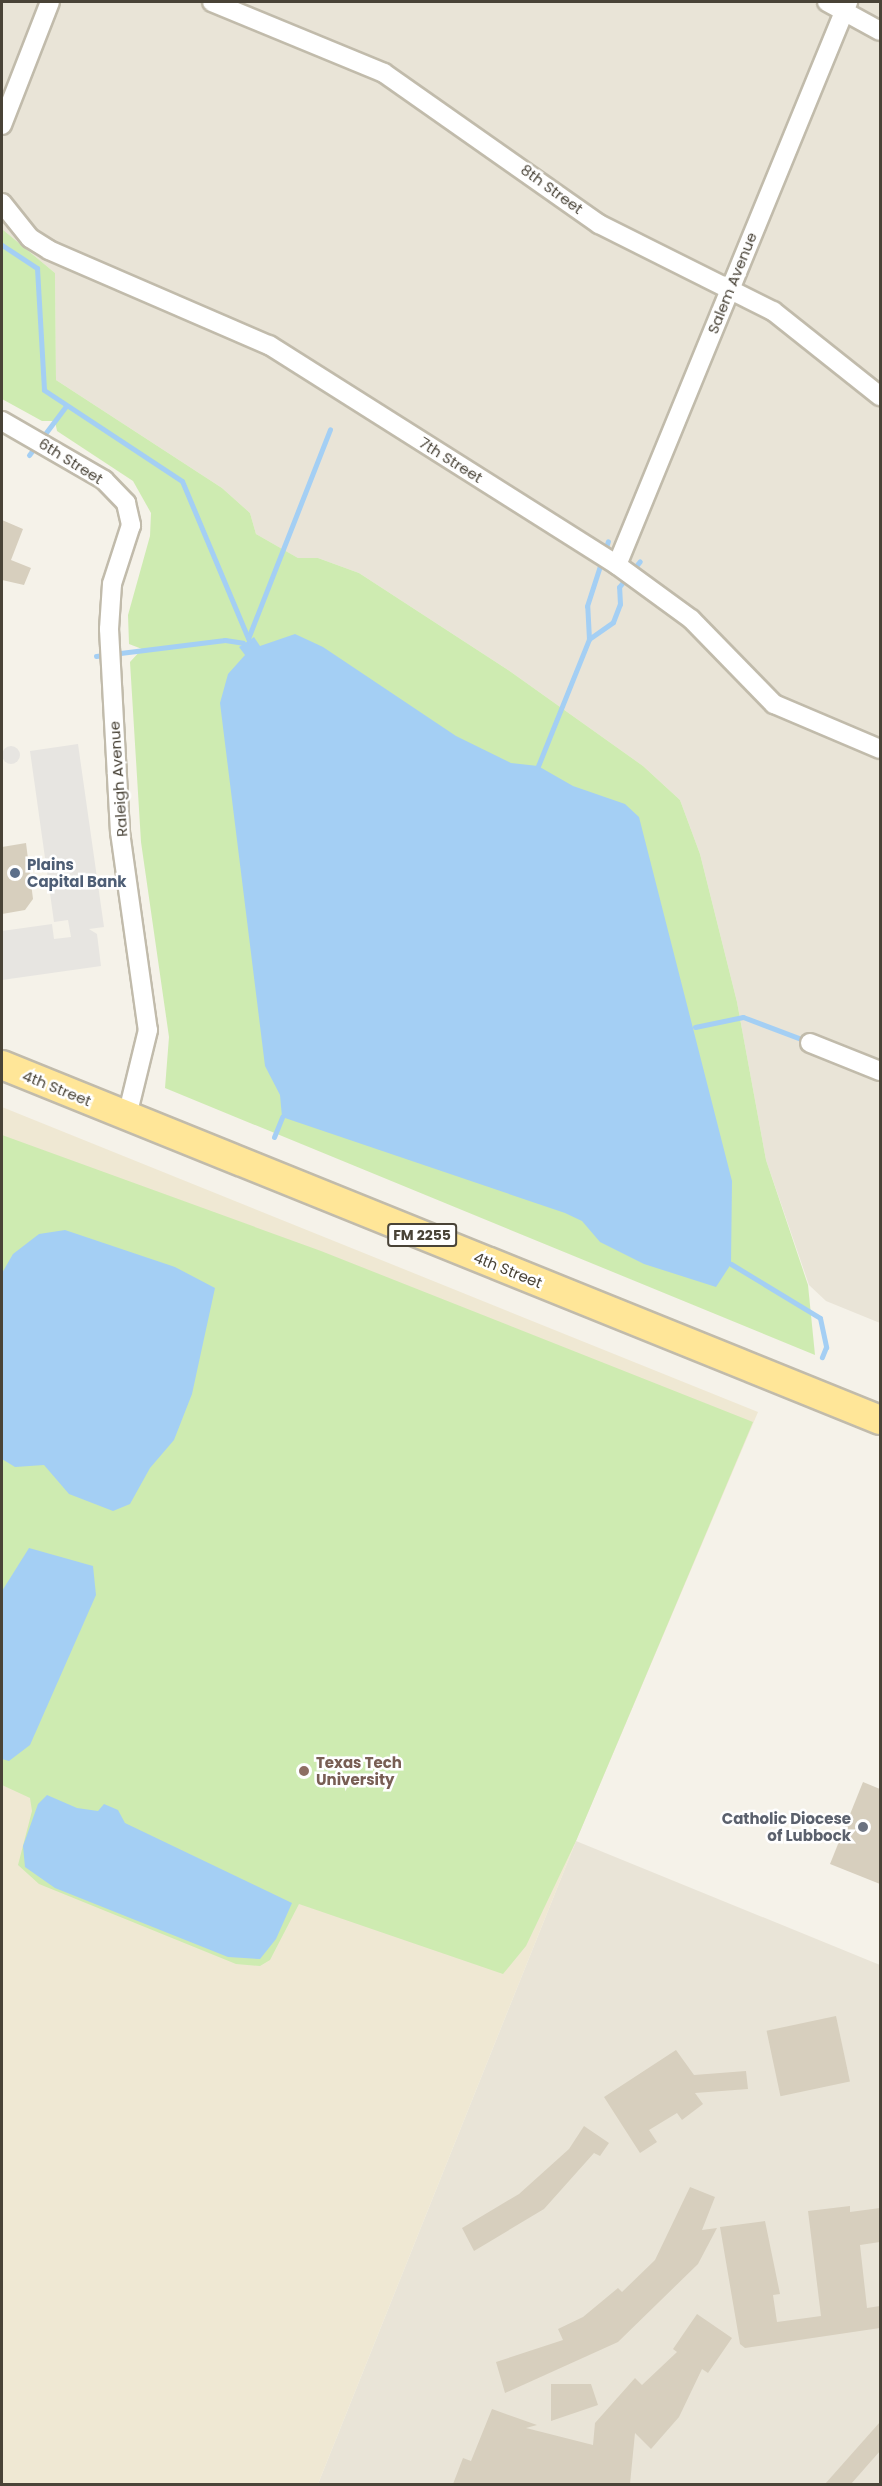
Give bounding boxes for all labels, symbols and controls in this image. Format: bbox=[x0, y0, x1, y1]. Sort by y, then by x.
street label: 8th Street bbox=[517, 160, 587, 218]
street label: Salem Avenue bbox=[703, 230, 761, 336]
street label: 6th Street bbox=[35, 434, 107, 488]
street label: 7th Street bbox=[416, 434, 486, 486]
street label: Raleigh Avenue bbox=[105, 721, 131, 837]
place label: Plains Capital Bank bbox=[27, 855, 127, 890]
marker: Plains Capital Bank bbox=[8, 866, 22, 880]
street label: 4th Street bbox=[20, 1066, 94, 1110]
road number: FM 2255 bbox=[386, 1224, 458, 1246]
street label: 4th Street bbox=[471, 1248, 545, 1292]
place label: Texas Tech University bbox=[316, 1753, 402, 1788]
marker: Texas Tech University bbox=[297, 1764, 311, 1778]
place label: Catholic Diocese of Lubbock bbox=[722, 1809, 851, 1844]
marker: Catholic Diocese of Lubbock bbox=[856, 1820, 870, 1834]

